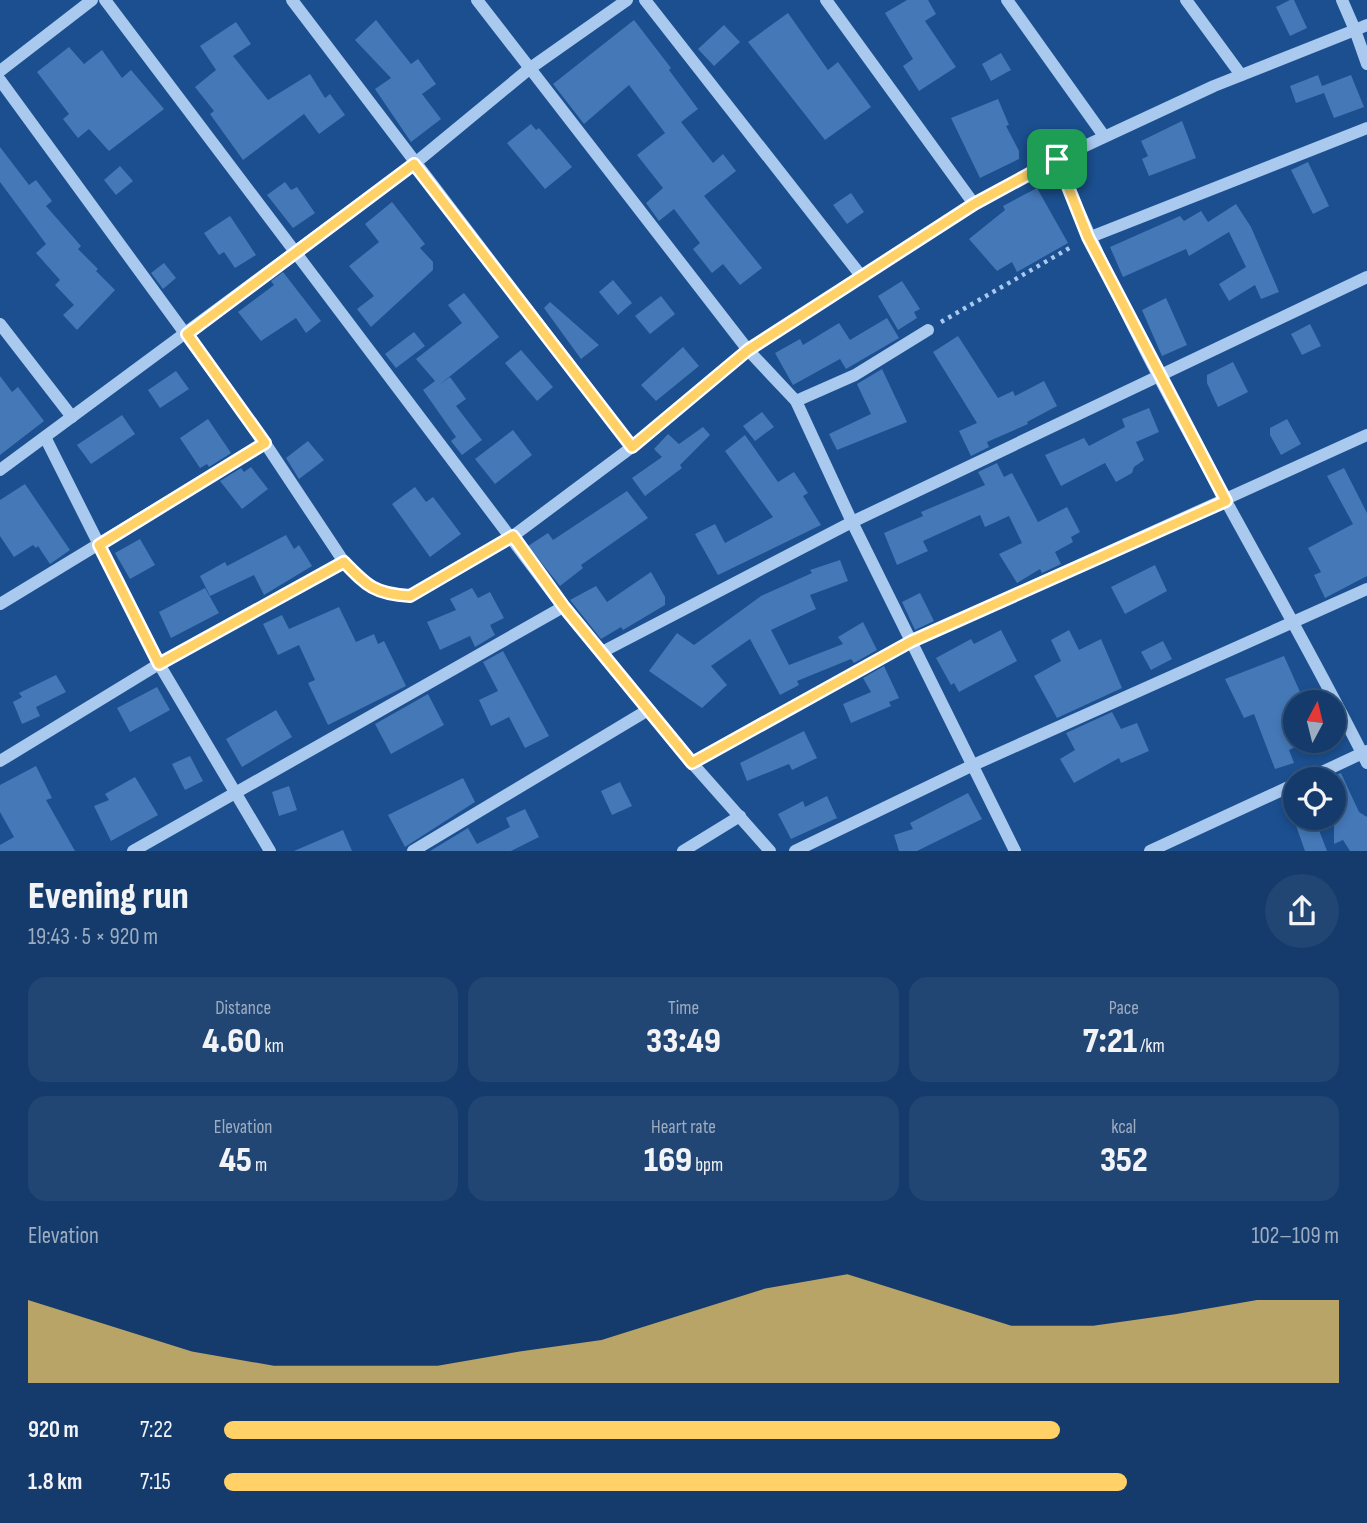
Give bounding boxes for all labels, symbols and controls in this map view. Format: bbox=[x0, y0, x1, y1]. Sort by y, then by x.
pin bbox=[1027, 129, 1087, 189]
icon: arrive bbox=[1038, 140, 1076, 178]
north arrow bbox=[1283, 690, 1346, 752]
map controls bbox=[1283, 690, 1346, 830]
button: locate bbox=[1283, 767, 1346, 830]
text: Evening run bbox=[28, 874, 189, 919]
button: share bbox=[1265, 874, 1339, 948]
text: 19:43 · 5 × 920 m bbox=[28, 923, 158, 951]
text: Distance bbox=[215, 997, 271, 1020]
text: Time bbox=[668, 997, 699, 1020]
text: Pace bbox=[1109, 997, 1139, 1020]
text: 4.60 bbox=[202, 1020, 261, 1063]
text: 33:49 bbox=[646, 1020, 721, 1063]
text: 7:21 bbox=[1083, 1020, 1137, 1063]
text: km bbox=[261, 1035, 284, 1058]
text: /km bbox=[1137, 1035, 1165, 1058]
text: Elevation bbox=[214, 1116, 272, 1139]
text: Heart rate bbox=[651, 1116, 716, 1139]
text: kcal bbox=[1111, 1116, 1136, 1139]
text: 45 bbox=[219, 1139, 252, 1182]
text: 169 bbox=[644, 1139, 692, 1182]
text: 352 bbox=[1100, 1139, 1148, 1182]
text: m bbox=[252, 1154, 267, 1177]
text: bpm bbox=[692, 1154, 723, 1177]
text: Elevation bbox=[28, 1222, 99, 1250]
text: 102–109 m bbox=[1251, 1222, 1339, 1250]
text: 920 m bbox=[28, 1416, 79, 1444]
text: 7:22 bbox=[140, 1416, 172, 1444]
text: 1.8 km bbox=[28, 1468, 82, 1496]
text: 7:15 bbox=[140, 1468, 171, 1496]

